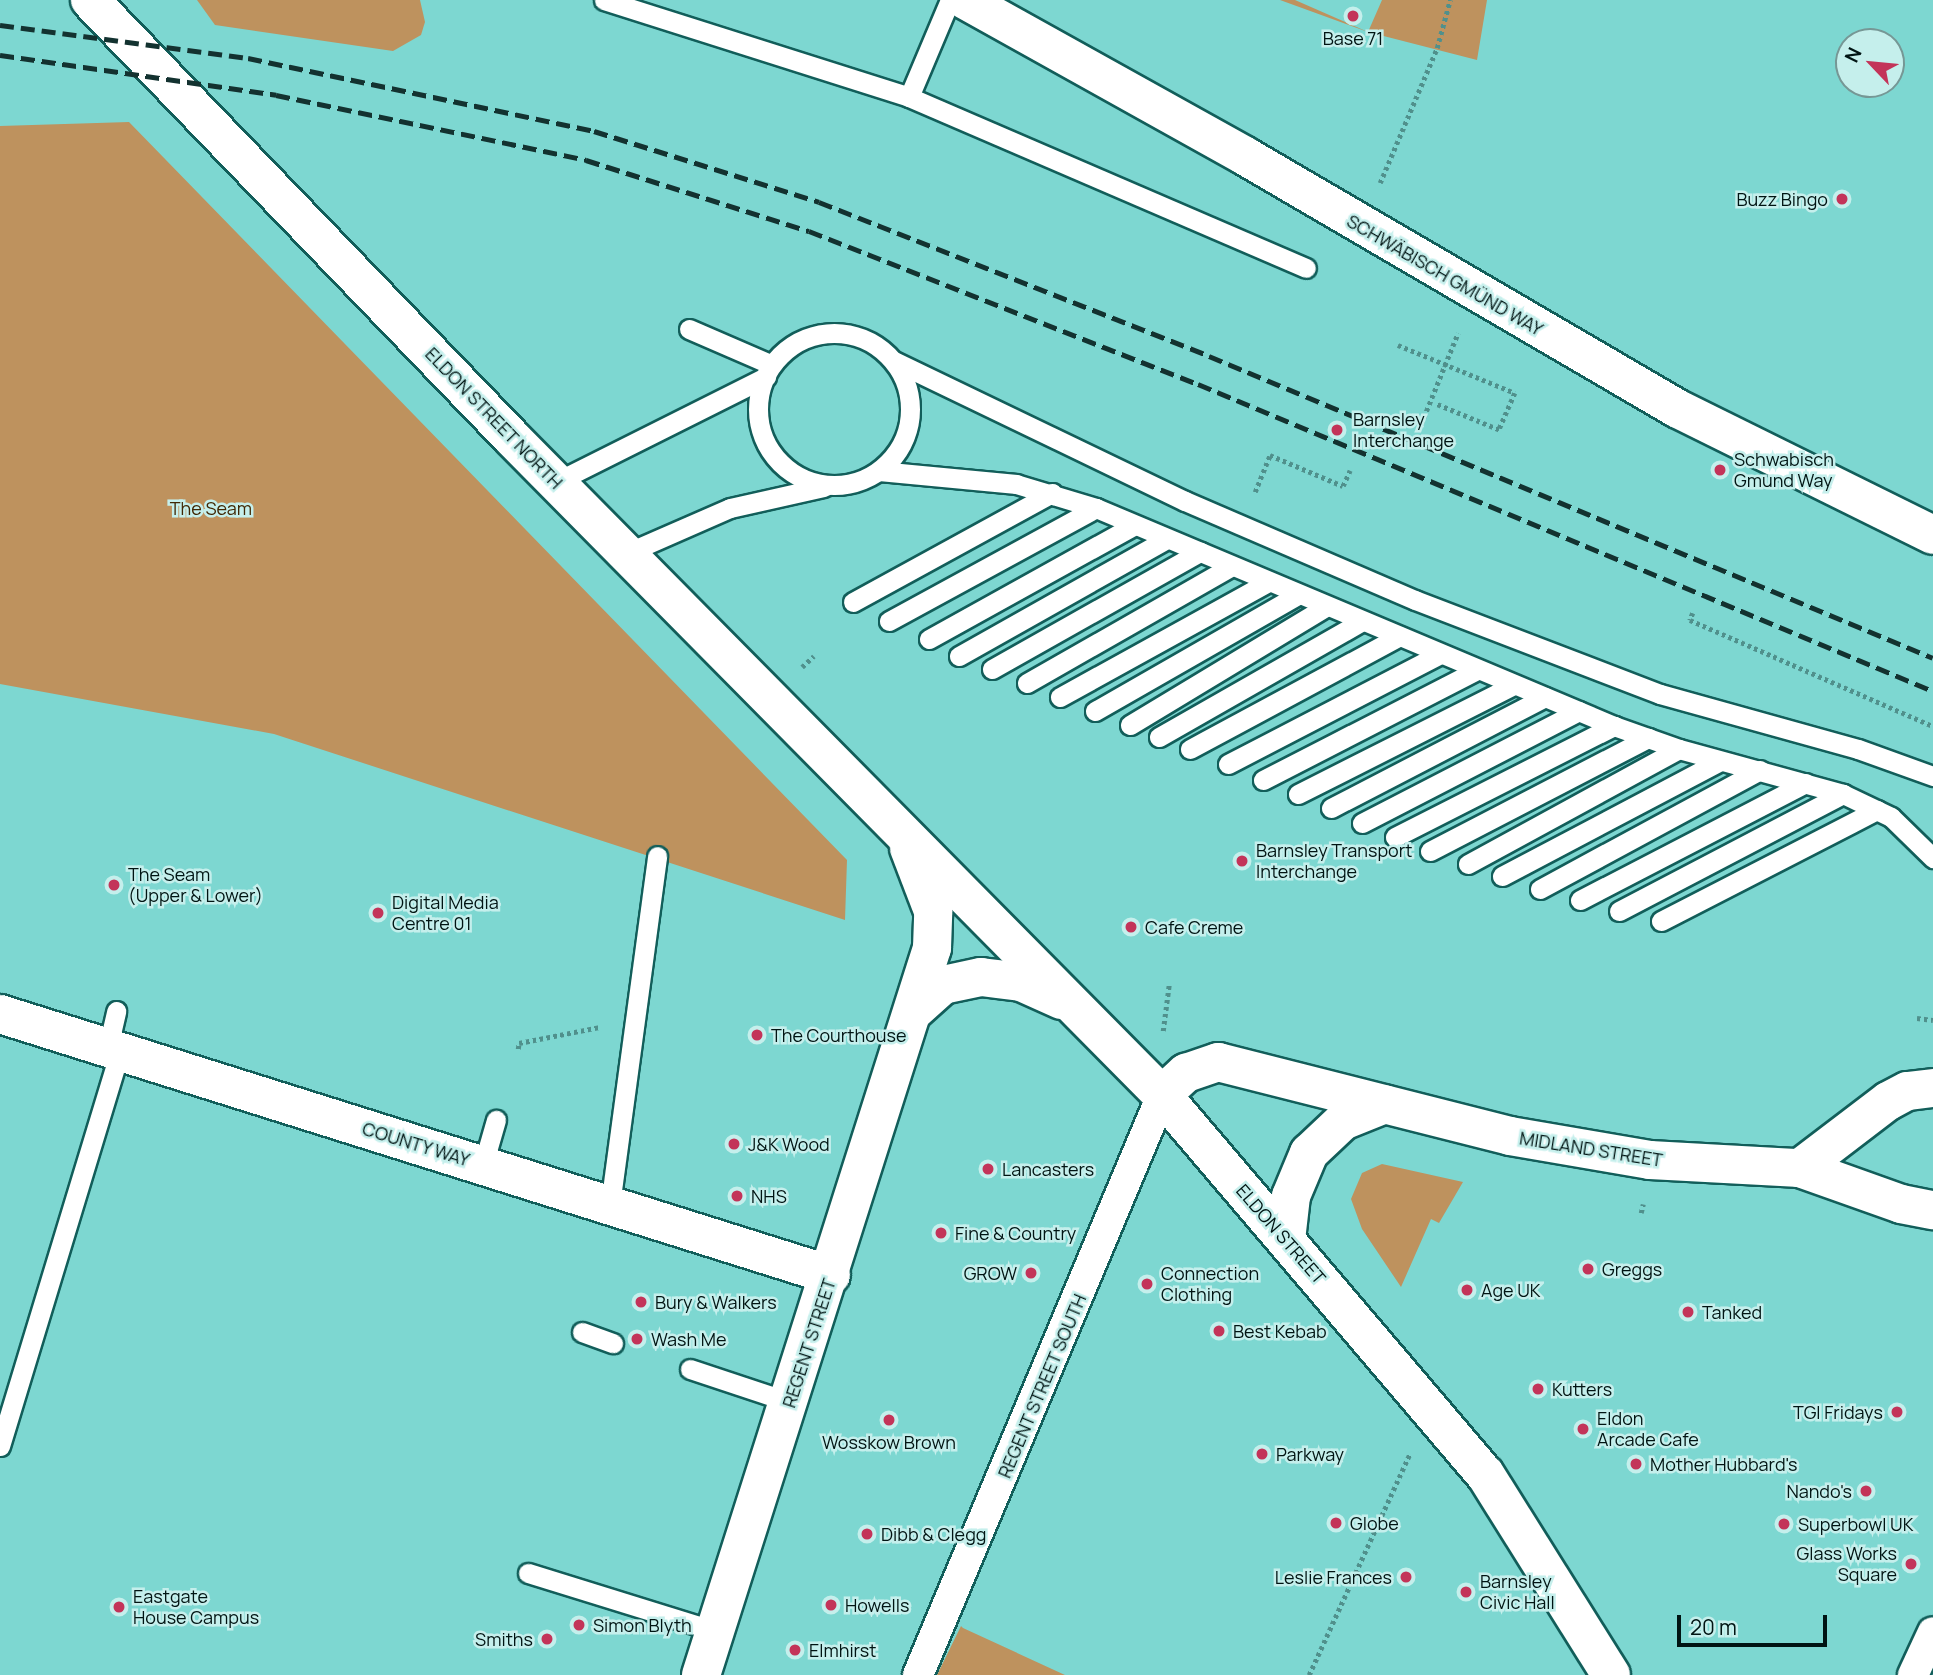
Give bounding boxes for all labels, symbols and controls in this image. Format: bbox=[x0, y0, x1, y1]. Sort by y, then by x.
marker: Base 71 bbox=[1345, 8, 1361, 24]
place label: Base 71 bbox=[1323, 27, 1383, 49]
north arrow bbox=[1835, 28, 1905, 98]
text: N bbox=[1838, 43, 1868, 67]
place label: Buzz Bingo bbox=[1736, 188, 1828, 210]
marker: Buzz Bingo bbox=[1834, 191, 1850, 207]
street label: SCHWÄBISCH GMÜND WAY bbox=[1343, 210, 1547, 340]
street label: ELDON STREET NORTH bbox=[421, 343, 567, 493]
place label: Barnsley Interchange bbox=[1353, 409, 1454, 452]
marker: Barnsley Interchange bbox=[1327, 420, 1347, 440]
place label: Schwabisch Gmund Way bbox=[1734, 449, 1834, 491]
marker: Schwabisch Gmund Way bbox=[1712, 462, 1728, 478]
park label: The Seam bbox=[170, 497, 252, 519]
place label: Barnsley Transport Interchange bbox=[1256, 840, 1412, 882]
marker: Barnsley Transport Interchange bbox=[1234, 853, 1250, 869]
place label: The Seam (Upper & Lower) bbox=[128, 864, 263, 906]
marker: The Seam (Upper & Lower) bbox=[106, 877, 122, 893]
place label: Digital Media Centre 01 bbox=[392, 892, 499, 934]
marker: Digital Media Centre 01 bbox=[370, 905, 386, 921]
place label: Cafe Creme bbox=[1145, 916, 1243, 938]
marker: Cafe Creme bbox=[1123, 919, 1139, 935]
place label: The Courthouse bbox=[771, 1024, 906, 1046]
marker: The Courthouse bbox=[749, 1027, 765, 1043]
street label: COUNTY WAY bbox=[359, 1117, 473, 1171]
street label: MIDLAND STREET bbox=[1518, 1127, 1664, 1171]
place label: J&K Wood bbox=[748, 1133, 830, 1155]
marker: J&K Wood bbox=[726, 1136, 742, 1152]
place label: Lancasters bbox=[1002, 1158, 1094, 1180]
marker: Lancasters bbox=[980, 1161, 996, 1177]
street label: ELDON STREET bbox=[1232, 1180, 1330, 1288]
place label: NHS bbox=[751, 1185, 787, 1207]
marker: NHS bbox=[729, 1188, 745, 1204]
place label: Fine & Country bbox=[955, 1222, 1076, 1244]
marker: Fine & Country bbox=[933, 1225, 949, 1241]
place label: Greggs bbox=[1602, 1258, 1662, 1280]
marker: Greggs bbox=[1580, 1261, 1596, 1277]
place label: GROW bbox=[964, 1262, 1017, 1284]
place label: Connection Clothing bbox=[1161, 1263, 1259, 1306]
marker: GROW bbox=[1023, 1265, 1039, 1281]
street label: REGENT STREET bbox=[778, 1275, 840, 1411]
marker: Connection Clothing bbox=[1139, 1276, 1155, 1292]
place label: Age UK bbox=[1481, 1279, 1540, 1301]
marker: Age UK bbox=[1459, 1282, 1475, 1298]
street label: REGENT STREET SOUTH bbox=[993, 1290, 1091, 1482]
place label: Bury & Walkers bbox=[655, 1291, 777, 1313]
marker: Bury & Walkers bbox=[633, 1294, 649, 1310]
place label: Tanked bbox=[1702, 1301, 1762, 1323]
marker: Tanked bbox=[1680, 1304, 1696, 1320]
place label: Best Kebab bbox=[1233, 1320, 1327, 1342]
marker: Best Kebab bbox=[1211, 1323, 1227, 1339]
place label: Wash Me bbox=[651, 1328, 726, 1350]
marker: Wash Me bbox=[629, 1331, 645, 1347]
place label: Kutters bbox=[1552, 1378, 1612, 1400]
marker: Kutters bbox=[1530, 1381, 1546, 1397]
place label: TGI Fridays bbox=[1793, 1401, 1883, 1423]
marker: TGI Fridays bbox=[1889, 1404, 1905, 1420]
place label: Eldon Arcade Cafe bbox=[1597, 1408, 1699, 1450]
marker: Wosskow Brown bbox=[881, 1412, 897, 1428]
marker: Eldon Arcade Cafe bbox=[1575, 1421, 1591, 1437]
place label: Wosskow Brown bbox=[822, 1431, 956, 1453]
place label: Parkway bbox=[1276, 1443, 1344, 1465]
marker: Parkway bbox=[1254, 1446, 1270, 1462]
place label: Mother Hubbard's bbox=[1650, 1453, 1797, 1475]
marker: Mother Hubbard's bbox=[1628, 1456, 1644, 1472]
place label: Nando's bbox=[1786, 1480, 1852, 1502]
marker: Nando's bbox=[1858, 1483, 1874, 1499]
place label: Globe bbox=[1350, 1512, 1399, 1534]
place label: Superbowl UK bbox=[1798, 1513, 1913, 1535]
marker: Globe bbox=[1328, 1515, 1344, 1531]
marker: Superbowl UK bbox=[1776, 1516, 1792, 1532]
place label: Dibb & Clegg bbox=[881, 1523, 986, 1545]
marker: Dibb & Clegg bbox=[859, 1526, 875, 1542]
place label: Glass Works Square bbox=[1797, 1543, 1897, 1586]
marker: Glass Works Square bbox=[1903, 1556, 1919, 1572]
place label: Leslie Frances bbox=[1275, 1566, 1392, 1588]
marker: Leslie Frances bbox=[1398, 1569, 1414, 1585]
place label: Barnsley Civic Hall bbox=[1480, 1571, 1555, 1614]
marker: Barnsley Civic Hall bbox=[1458, 1584, 1474, 1600]
place label: Eastgate House Campus bbox=[133, 1586, 259, 1628]
place label: Howells bbox=[845, 1594, 909, 1616]
marker: Howells bbox=[823, 1597, 839, 1613]
marker: Eastgate House Campus bbox=[111, 1599, 127, 1615]
scale bar bbox=[1681, 1602, 1832, 1646]
text: 20 m bbox=[1690, 1613, 1737, 1641]
place label: Simon Blyth bbox=[593, 1614, 692, 1636]
marker: Simon Blyth bbox=[571, 1617, 587, 1633]
place label: Smiths bbox=[475, 1628, 533, 1650]
marker: Smiths bbox=[539, 1631, 555, 1647]
place label: Elmhirst bbox=[809, 1639, 876, 1661]
marker: Elmhirst bbox=[787, 1642, 803, 1658]

